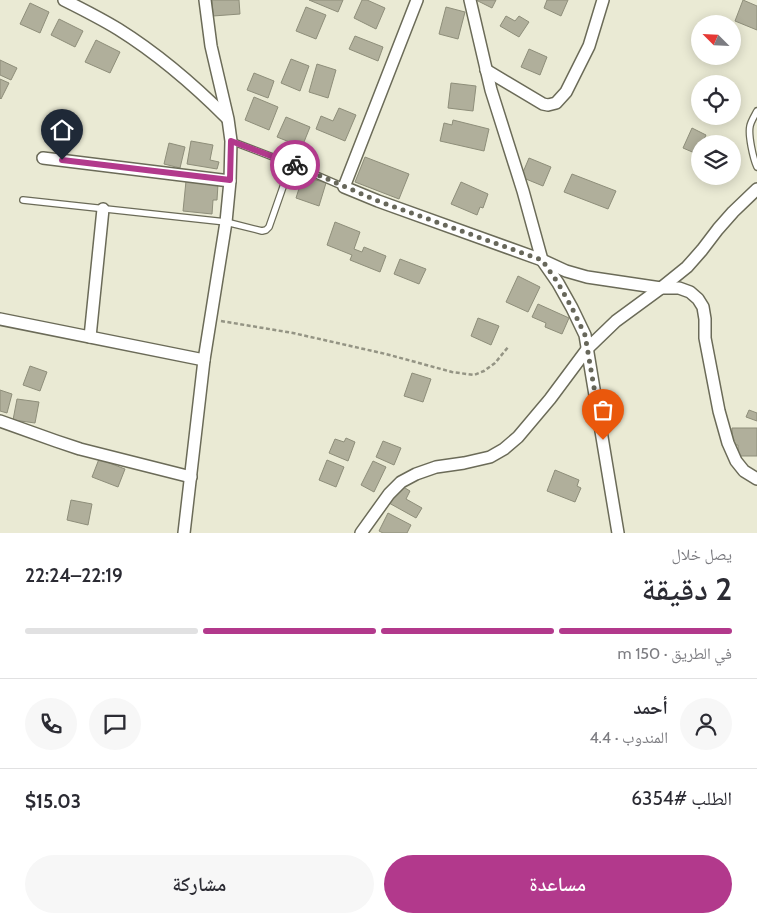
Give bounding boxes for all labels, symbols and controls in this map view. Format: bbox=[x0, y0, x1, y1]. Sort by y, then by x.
north arrow bbox=[691, 15, 741, 65]
map controls bbox=[691, 15, 741, 185]
button: locate bbox=[691, 75, 741, 125]
pin bbox=[41, 109, 83, 160]
icon: home bbox=[48, 116, 76, 144]
button: layers bbox=[691, 135, 741, 185]
courier bbox=[270, 140, 320, 190]
icon: bike bbox=[281, 151, 309, 179]
pin bbox=[582, 389, 624, 440]
icon: bag bbox=[589, 396, 617, 424]
text: يصل خلال bbox=[672, 545, 732, 564]
text: 22:19–22:24 bbox=[25, 564, 123, 587]
text: 2 دقيقة bbox=[641, 569, 732, 608]
text: في الطريق · 150 m bbox=[617, 644, 732, 663]
text: أحمد bbox=[633, 696, 668, 719]
button: phone bbox=[25, 698, 77, 750]
button: chat bbox=[89, 698, 141, 750]
button: person bbox=[680, 698, 732, 750]
text: المندوب · 4.4 bbox=[589, 728, 668, 747]
text: الطلب #6354 bbox=[631, 787, 732, 810]
text: $15.03 bbox=[25, 790, 81, 813]
button: مشاركة bbox=[25, 855, 374, 913]
button: مساعدة bbox=[384, 855, 732, 913]

